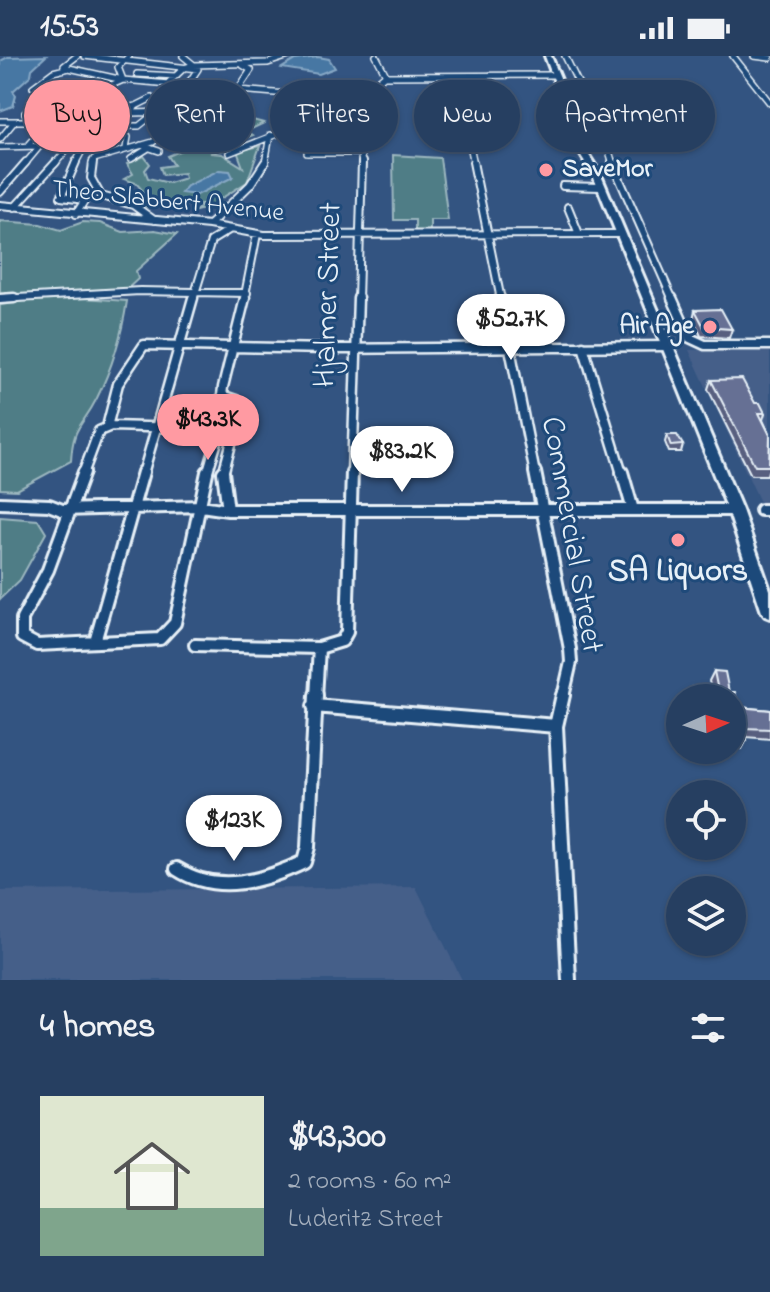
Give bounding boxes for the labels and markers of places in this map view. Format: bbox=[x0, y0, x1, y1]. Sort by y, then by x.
place label: SaveMor bbox=[562, 151, 653, 189]
marker: SaveMor bbox=[537, 161, 555, 179]
pin: $52.7K bbox=[446, 294, 576, 362]
place label: Air Age bbox=[619, 308, 695, 347]
marker: Air Age bbox=[701, 318, 719, 336]
pin: $43.3K bbox=[143, 394, 273, 462]
pin: $83.2K bbox=[337, 426, 467, 494]
marker: SA Liquors bbox=[669, 531, 687, 549]
place label: SA Liquors bbox=[608, 549, 748, 596]
pin: $123K bbox=[178, 795, 290, 863]

